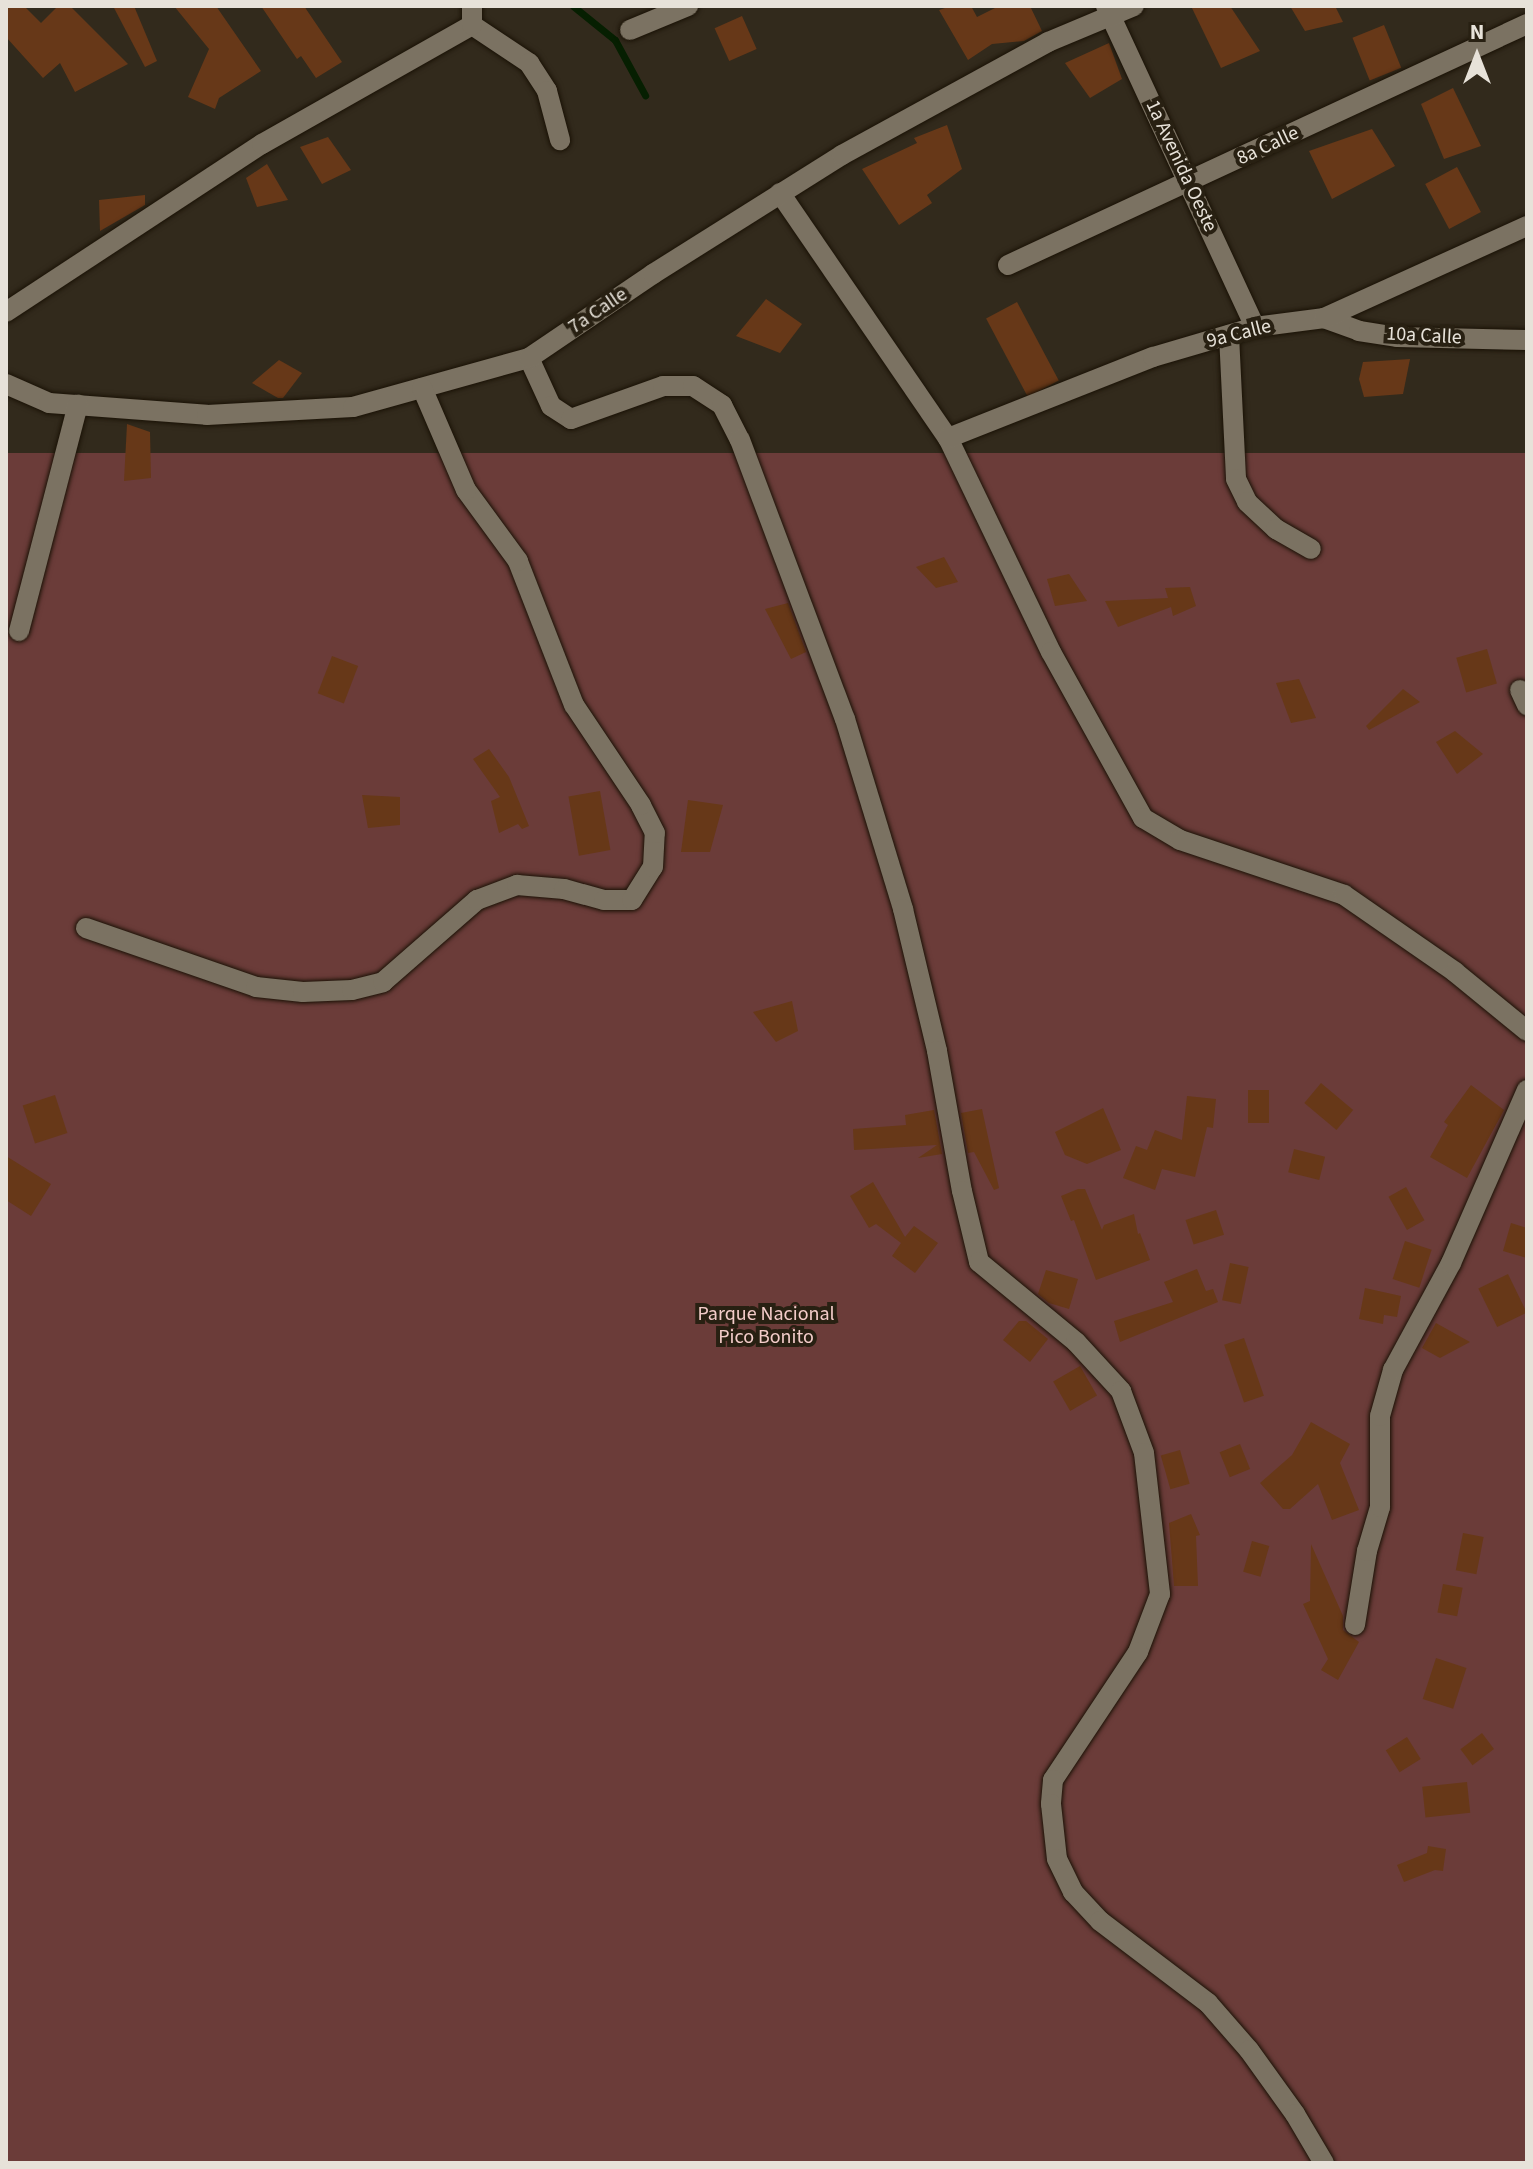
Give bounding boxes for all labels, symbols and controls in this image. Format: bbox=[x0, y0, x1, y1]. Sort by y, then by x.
north arrow bbox=[1437, 16, 1517, 96]
text: N bbox=[1470, 16, 1484, 48]
street label: 1a Avenida Oeste bbox=[1140, 96, 1222, 236]
street label: 8a Calle bbox=[1233, 121, 1303, 171]
street label: 7a Calle bbox=[564, 283, 632, 339]
street label: 9a Calle bbox=[1204, 314, 1274, 354]
street label: 10a Calle bbox=[1386, 322, 1462, 350]
park label: Parque Nacional Pico Bonito bbox=[697, 1303, 835, 1350]

